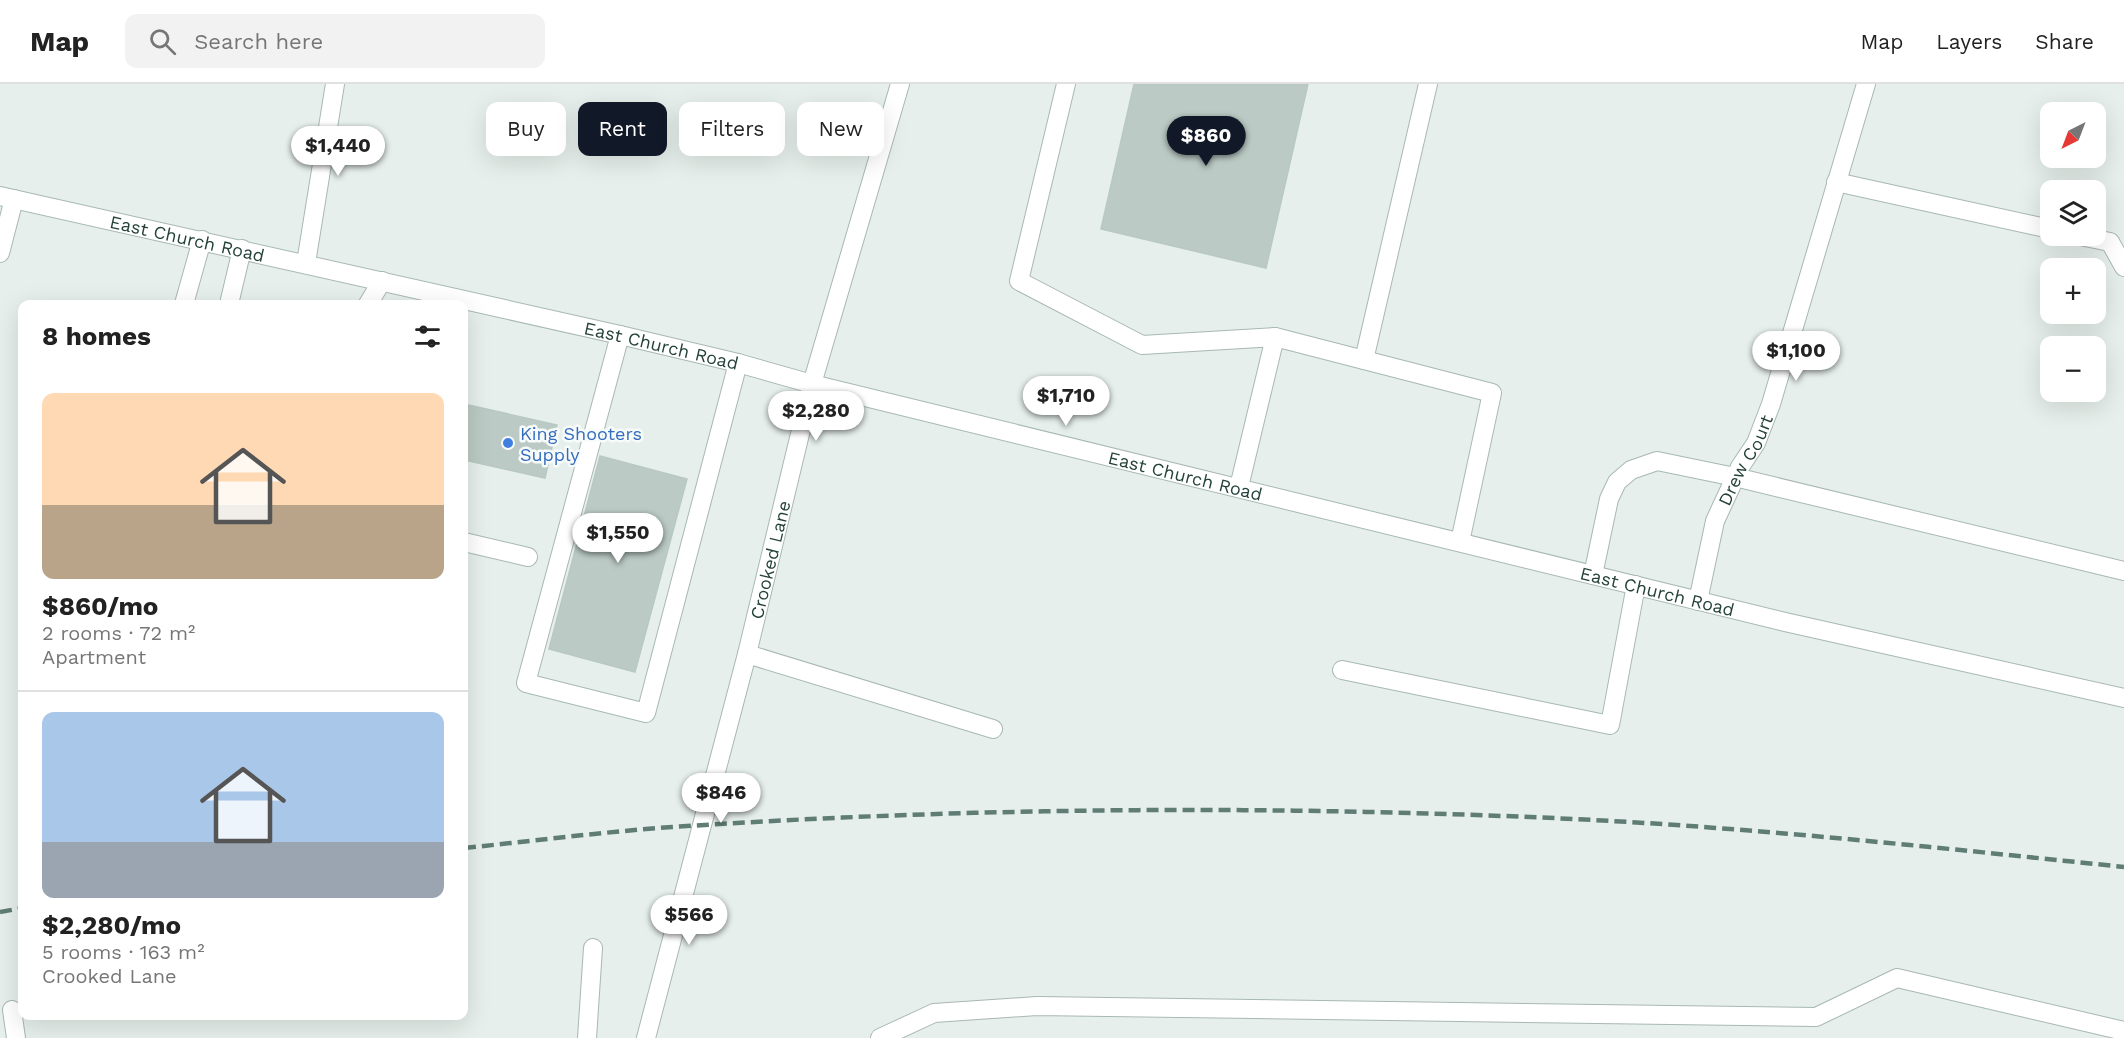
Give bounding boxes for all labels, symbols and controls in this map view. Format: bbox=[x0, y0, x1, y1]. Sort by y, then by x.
search box bbox=[125, 14, 545, 68]
text: Map bbox=[30, 25, 89, 58]
icon: search bbox=[146, 25, 179, 58]
text: Search here bbox=[194, 29, 323, 54]
text: Map bbox=[1860, 29, 1903, 54]
text: Layers bbox=[1936, 29, 2002, 54]
text: Share bbox=[2035, 29, 2094, 54]
chip: Buy bbox=[486, 102, 566, 156]
chip: Rent bbox=[578, 102, 667, 156]
chip: Filters bbox=[679, 102, 785, 156]
chip: New bbox=[797, 102, 884, 156]
north arrow bbox=[2040, 102, 2106, 168]
map controls bbox=[2040, 102, 2106, 402]
pin: $860 bbox=[1170, 116, 1242, 167]
text: $860 bbox=[1181, 123, 1231, 147]
pin: $1,440 bbox=[289, 126, 387, 177]
text: $1,440 bbox=[305, 133, 371, 157]
button: layers bbox=[2040, 180, 2106, 246]
street label: East Church Road bbox=[108, 210, 267, 266]
button: + bbox=[2040, 258, 2106, 324]
street label: East Church Road bbox=[582, 317, 741, 373]
icon: filters bbox=[411, 320, 444, 353]
text: 8 homes bbox=[42, 321, 151, 351]
pin: $1,100 bbox=[1747, 331, 1845, 382]
button: − bbox=[2040, 336, 2106, 402]
text: $1,100 bbox=[1766, 338, 1826, 362]
pin: $1,710 bbox=[1017, 376, 1115, 427]
text: $1,710 bbox=[1037, 383, 1095, 407]
pin: $2,280 bbox=[767, 391, 865, 442]
text: $2,280 bbox=[782, 398, 850, 422]
street label: Drew Court bbox=[1713, 411, 1777, 509]
place label: King Shooters Supply bbox=[520, 423, 642, 465]
icon: home bbox=[189, 432, 297, 540]
marker: King Shooters Supply bbox=[501, 436, 515, 450]
street label: East Church Road bbox=[1106, 446, 1265, 504]
street label: Crooked Lane bbox=[745, 498, 794, 621]
pin: $1,550 bbox=[569, 513, 667, 564]
text: $1,550 bbox=[586, 520, 650, 544]
street label: East Church Road bbox=[1578, 562, 1737, 620]
text: $860/mo bbox=[42, 591, 158, 621]
text: 2 rooms · 72 m² bbox=[42, 621, 195, 645]
text: Apartment bbox=[42, 645, 146, 669]
icon: home bbox=[189, 751, 297, 859]
pin: $846 bbox=[685, 773, 757, 824]
text: $846 bbox=[696, 780, 746, 804]
pin: $566 bbox=[653, 895, 725, 946]
text: $566 bbox=[664, 902, 714, 926]
text: $2,280/mo bbox=[42, 910, 181, 940]
text: 5 rooms · 163 m² bbox=[42, 940, 204, 964]
text: Crooked Lane bbox=[42, 964, 177, 988]

